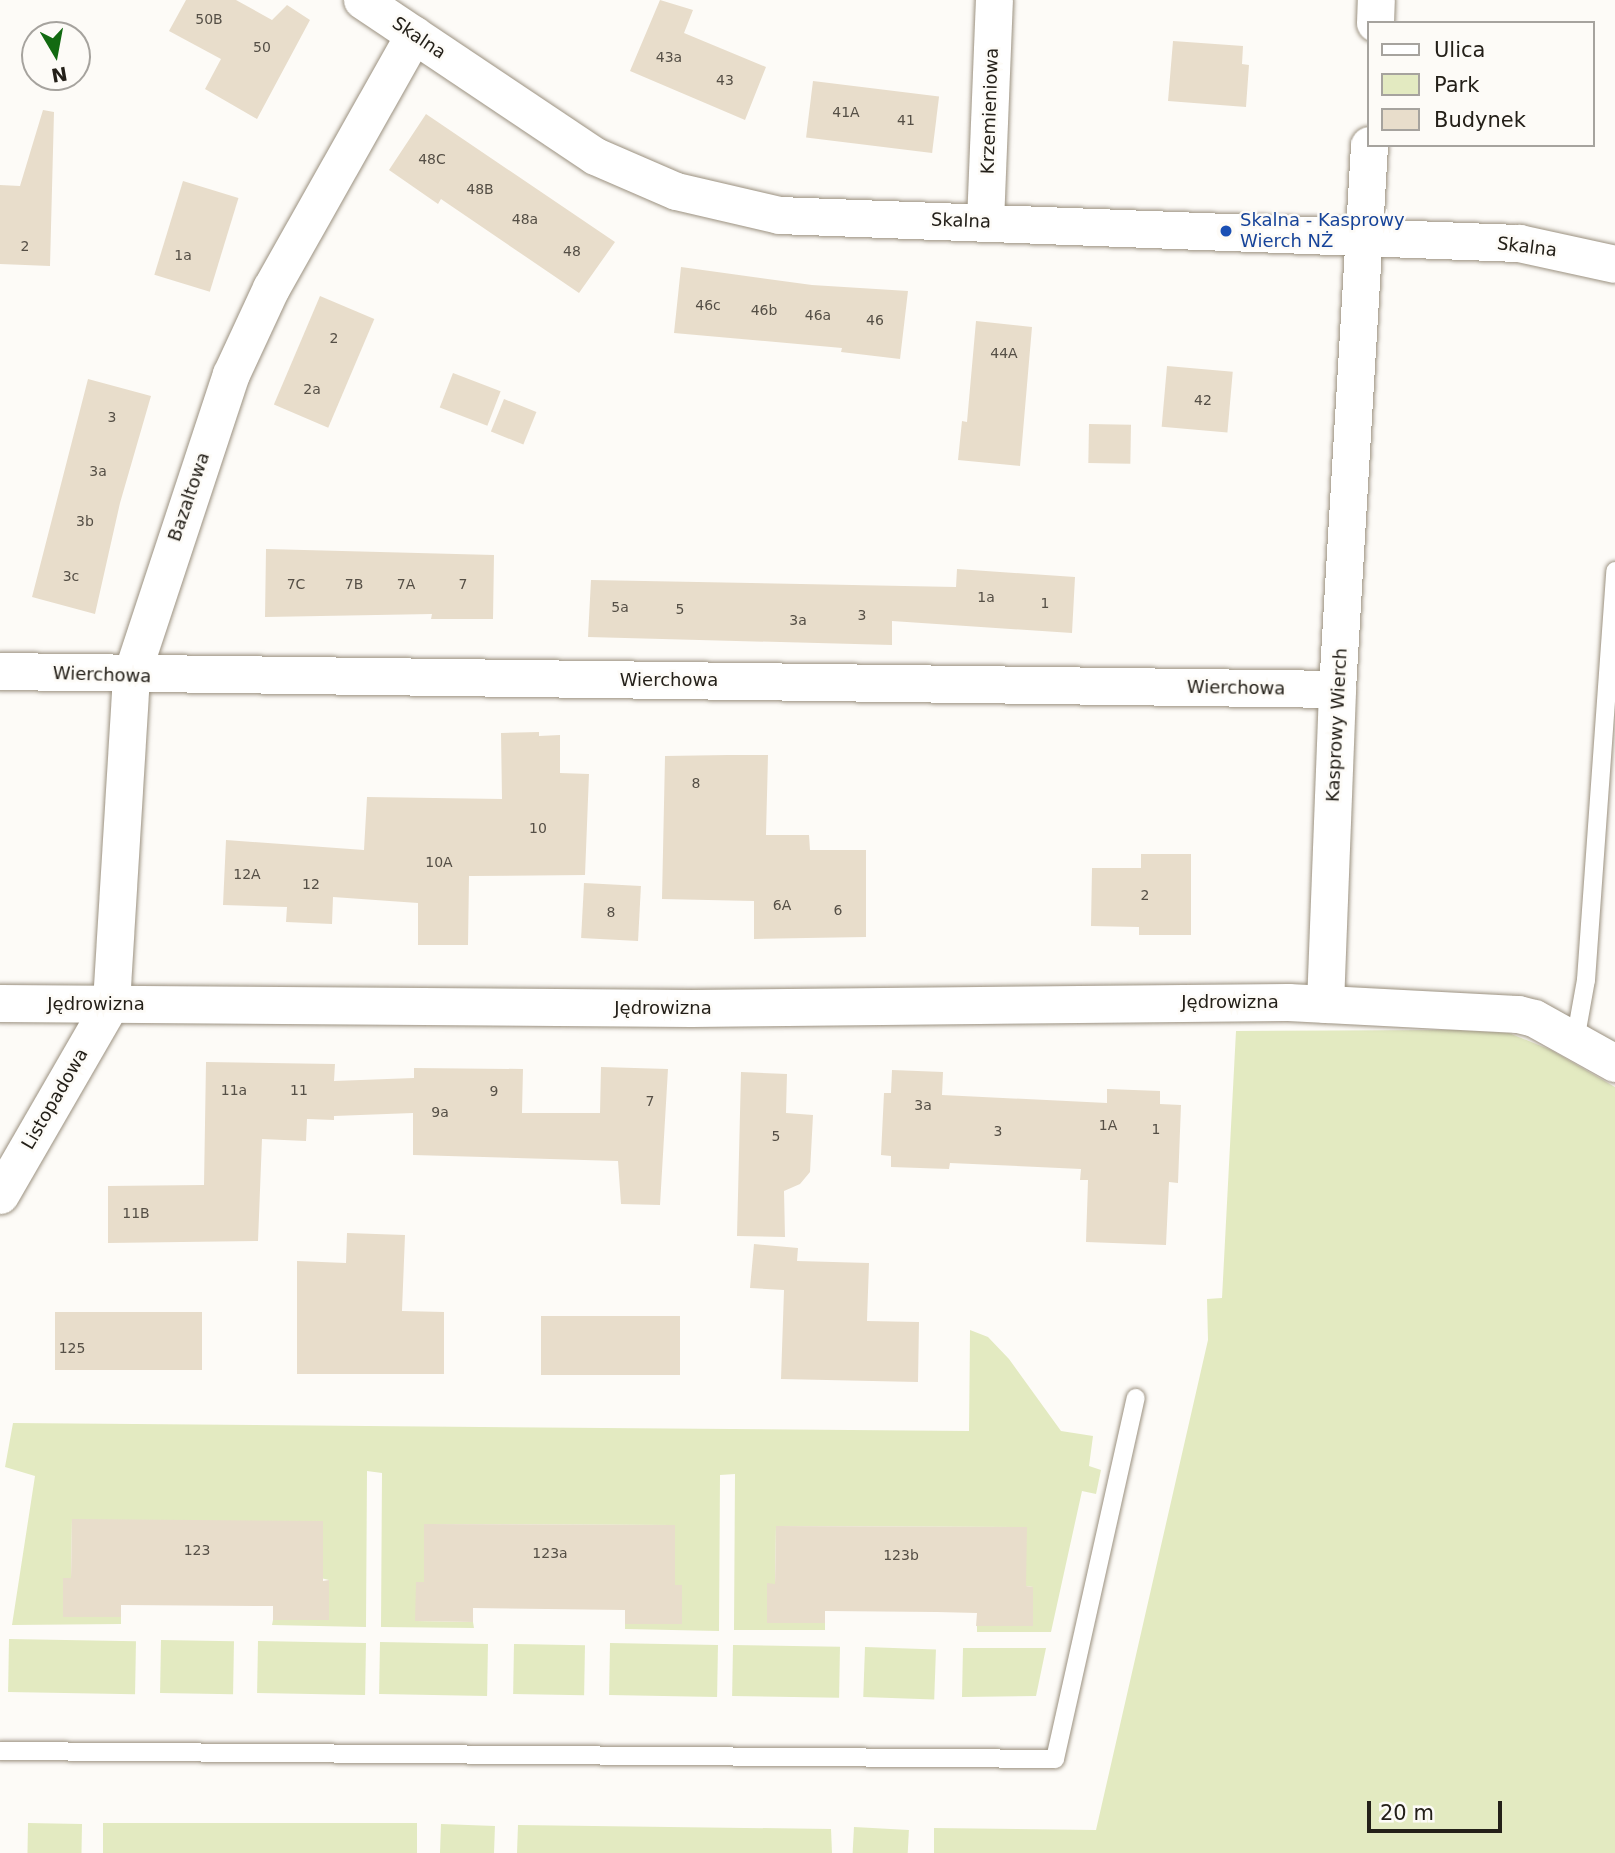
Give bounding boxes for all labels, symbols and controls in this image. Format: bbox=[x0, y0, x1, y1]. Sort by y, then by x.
house number: 50B bbox=[195, 11, 223, 27]
street label: Skalna bbox=[388, 12, 450, 64]
north arrow bbox=[21, 21, 91, 91]
legend bbox=[1366, 21, 1594, 147]
text: Ulica bbox=[1434, 38, 1485, 62]
house number: 50 bbox=[253, 39, 271, 55]
street label: Krzemieniowa bbox=[977, 47, 1003, 175]
house number: 43a bbox=[656, 49, 682, 65]
text: N bbox=[50, 62, 69, 87]
house number: 43 bbox=[716, 72, 734, 88]
text: Park bbox=[1434, 73, 1479, 97]
house number: 41A bbox=[832, 104, 860, 120]
text: Budynek bbox=[1434, 108, 1526, 132]
house number: 41 bbox=[897, 112, 915, 128]
house number: 48C bbox=[418, 151, 446, 167]
house number: 48B bbox=[466, 181, 494, 197]
street label: Skalna bbox=[931, 209, 991, 233]
place label: Skalna - Kasprowy Wierch NŻ bbox=[1240, 210, 1405, 252]
house number: 48a bbox=[512, 211, 538, 227]
marker: Skalna - Kasprowy Wierch NŻ bbox=[1218, 223, 1234, 239]
street label: Skalna bbox=[1496, 233, 1558, 261]
house number: 2 bbox=[21, 238, 29, 254]
house number: 48 bbox=[563, 243, 581, 259]
house number: 1a bbox=[174, 247, 192, 263]
house number: 46c bbox=[695, 297, 721, 313]
house number: 46b bbox=[751, 302, 777, 318]
house number: 46a bbox=[805, 307, 831, 323]
house number: 46 bbox=[866, 312, 884, 328]
house number: 2 bbox=[330, 330, 338, 346]
house number: 44A bbox=[990, 345, 1018, 361]
house number: 2a bbox=[303, 381, 321, 397]
house number: 42 bbox=[1194, 392, 1212, 408]
house number: 3 bbox=[108, 409, 116, 425]
street label: Bazaltowa bbox=[164, 450, 214, 544]
house number: 3a bbox=[89, 463, 107, 479]
house number: 3b bbox=[76, 513, 94, 529]
house number: 3c bbox=[63, 568, 79, 584]
house number: 7C bbox=[287, 576, 305, 592]
house number: 7B bbox=[345, 576, 363, 592]
house number: 7A bbox=[397, 576, 415, 592]
house number: 7 bbox=[459, 576, 467, 592]
house number: 1a bbox=[977, 589, 995, 605]
house number: 1 bbox=[1041, 595, 1049, 611]
house number: 5a bbox=[611, 599, 629, 615]
house number: 5 bbox=[676, 601, 684, 617]
house number: 3 bbox=[858, 607, 866, 623]
house number: 3a bbox=[789, 612, 807, 628]
street label: Kasprowy Wierch bbox=[1322, 647, 1352, 803]
street label: Wierchowa bbox=[52, 662, 152, 688]
street label: Wierchowa bbox=[620, 669, 718, 691]
street label: Wierchowa bbox=[1187, 676, 1285, 700]
house number: 8 bbox=[692, 775, 700, 791]
house number: 10 bbox=[529, 820, 547, 836]
house number: 10A bbox=[425, 854, 453, 870]
house number: 12A bbox=[233, 866, 261, 882]
house number: 12 bbox=[302, 876, 320, 892]
house number: 2 bbox=[1141, 887, 1149, 903]
house number: 6A bbox=[773, 897, 791, 913]
house number: 6 bbox=[834, 902, 842, 918]
house number: 8 bbox=[607, 904, 615, 920]
street label: Jędrowizna bbox=[1181, 991, 1279, 1013]
street label: Jędrowizna bbox=[47, 993, 145, 1015]
street label: Jędrowizna bbox=[614, 997, 712, 1019]
street label: Listopadowa bbox=[17, 1045, 93, 1153]
house number: 11a bbox=[221, 1082, 247, 1098]
house number: 11 bbox=[290, 1082, 308, 1098]
house number: 9 bbox=[490, 1083, 498, 1099]
house number: 7 bbox=[646, 1093, 654, 1109]
house number: 3a bbox=[914, 1097, 932, 1113]
house number: 9a bbox=[431, 1104, 449, 1120]
house number: 1A bbox=[1099, 1117, 1117, 1133]
house number: 1 bbox=[1152, 1121, 1160, 1137]
house number: 3 bbox=[994, 1123, 1002, 1139]
house number: 5 bbox=[772, 1128, 780, 1144]
house number: 11B bbox=[122, 1205, 150, 1221]
house number: 125 bbox=[59, 1340, 85, 1356]
house number: 123 bbox=[184, 1542, 210, 1558]
house number: 123a bbox=[532, 1545, 568, 1561]
house number: 123b bbox=[883, 1547, 919, 1563]
scale bar bbox=[1370, 1786, 1505, 1830]
text: 20 m bbox=[1380, 1801, 1434, 1825]

